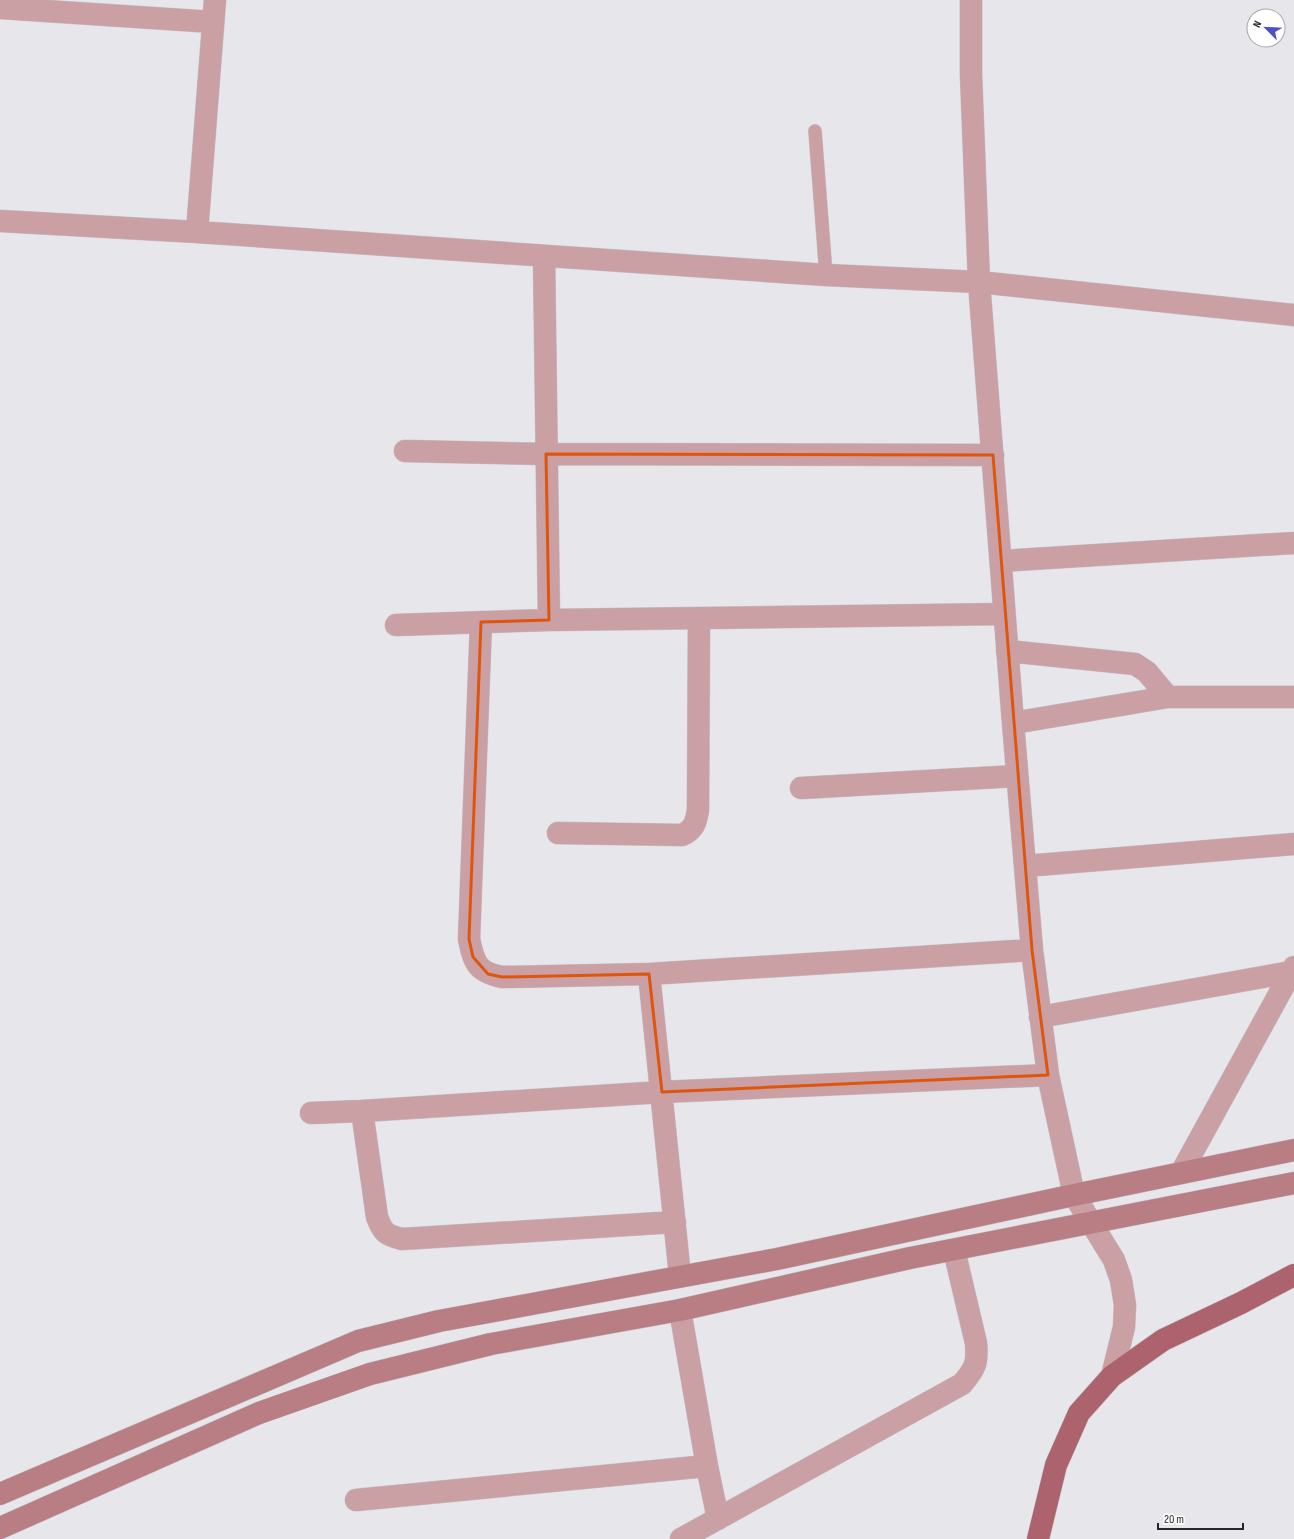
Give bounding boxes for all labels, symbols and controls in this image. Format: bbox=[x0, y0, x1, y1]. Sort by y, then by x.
north arrow bbox=[1246, 8, 1286, 48]
text: N bbox=[1250, 19, 1265, 29]
scale bar bbox=[1158, 1505, 1243, 1531]
text: 20 m bbox=[1164, 1512, 1184, 1527]

